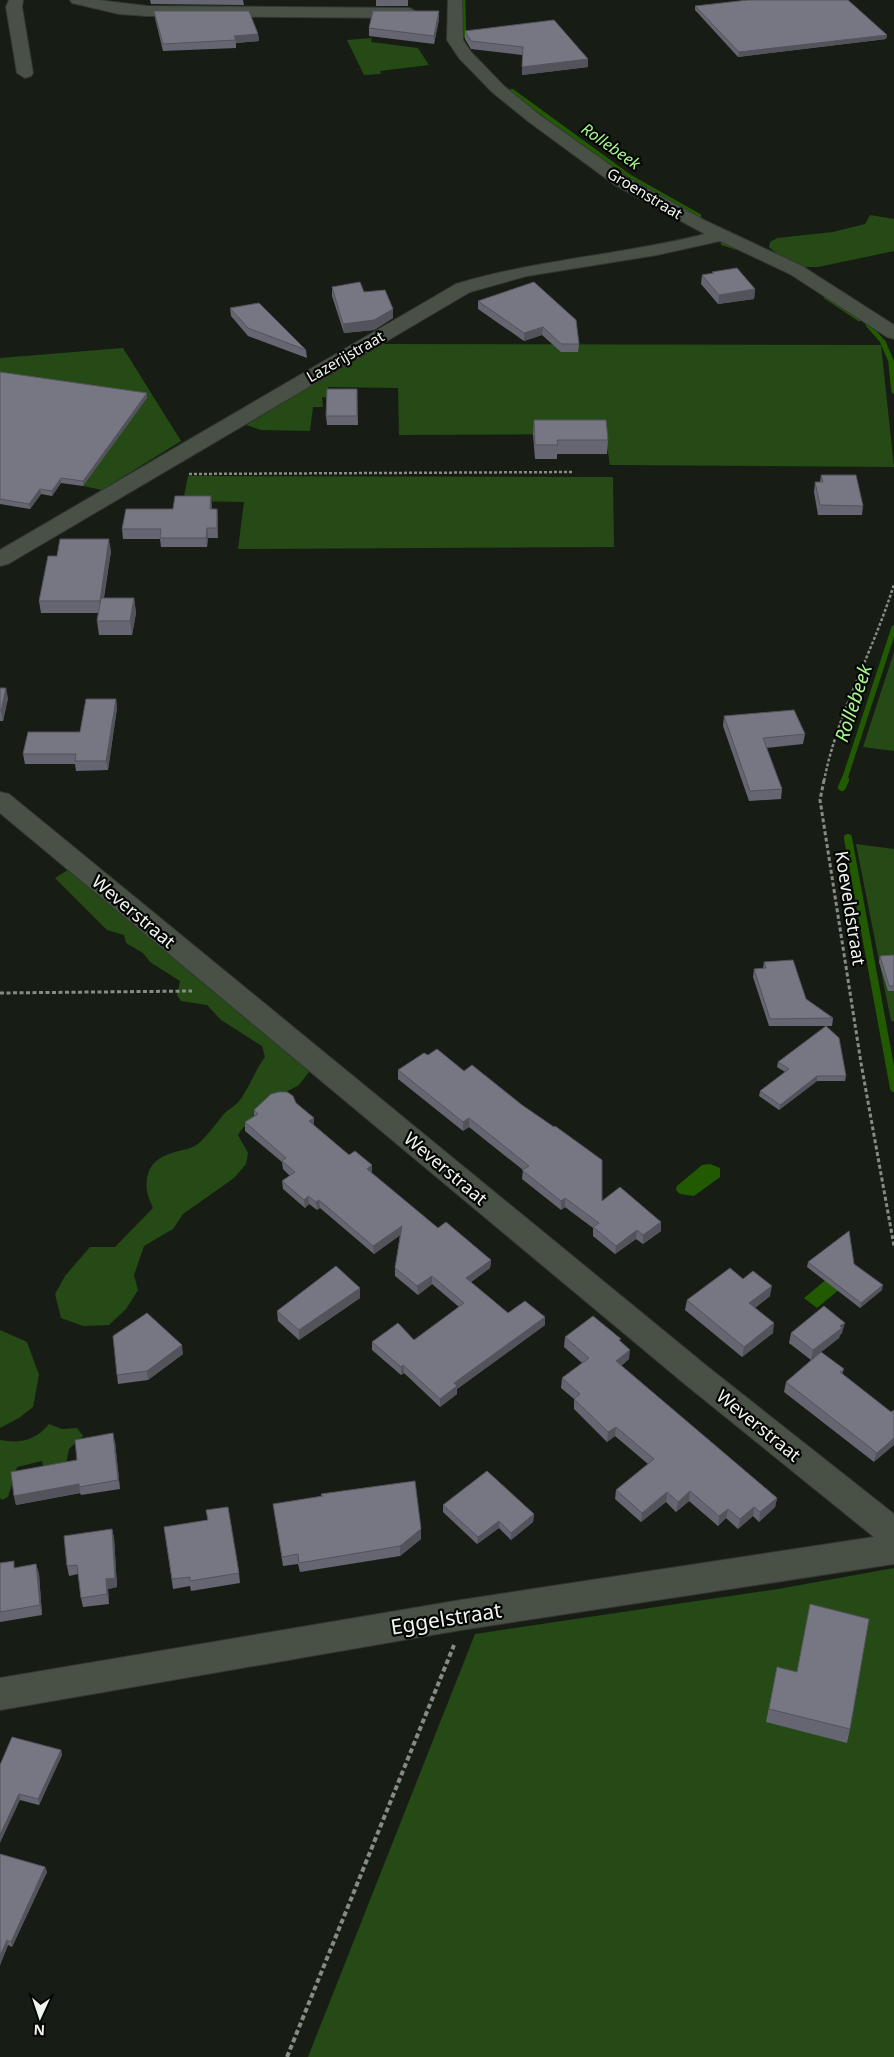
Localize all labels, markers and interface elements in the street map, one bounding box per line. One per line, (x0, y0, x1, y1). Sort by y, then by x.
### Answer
water label: Rollebeek (577, 118, 646, 175)
street label: Groenstraat (604, 163, 687, 224)
street label: Lazerijstraat (303, 325, 388, 386)
water label: Rollebeek (828, 660, 878, 745)
street label: Koeveldstraat (830, 849, 872, 968)
street label: Weverstraat (87, 869, 181, 953)
street label: Weverstraat (399, 1126, 493, 1210)
street label: Weverstraat (712, 1384, 806, 1467)
street label: Eggelstraat (389, 1595, 504, 1641)
north arrow (15, 1992, 65, 2042)
text: N (33, 2021, 45, 2040)

